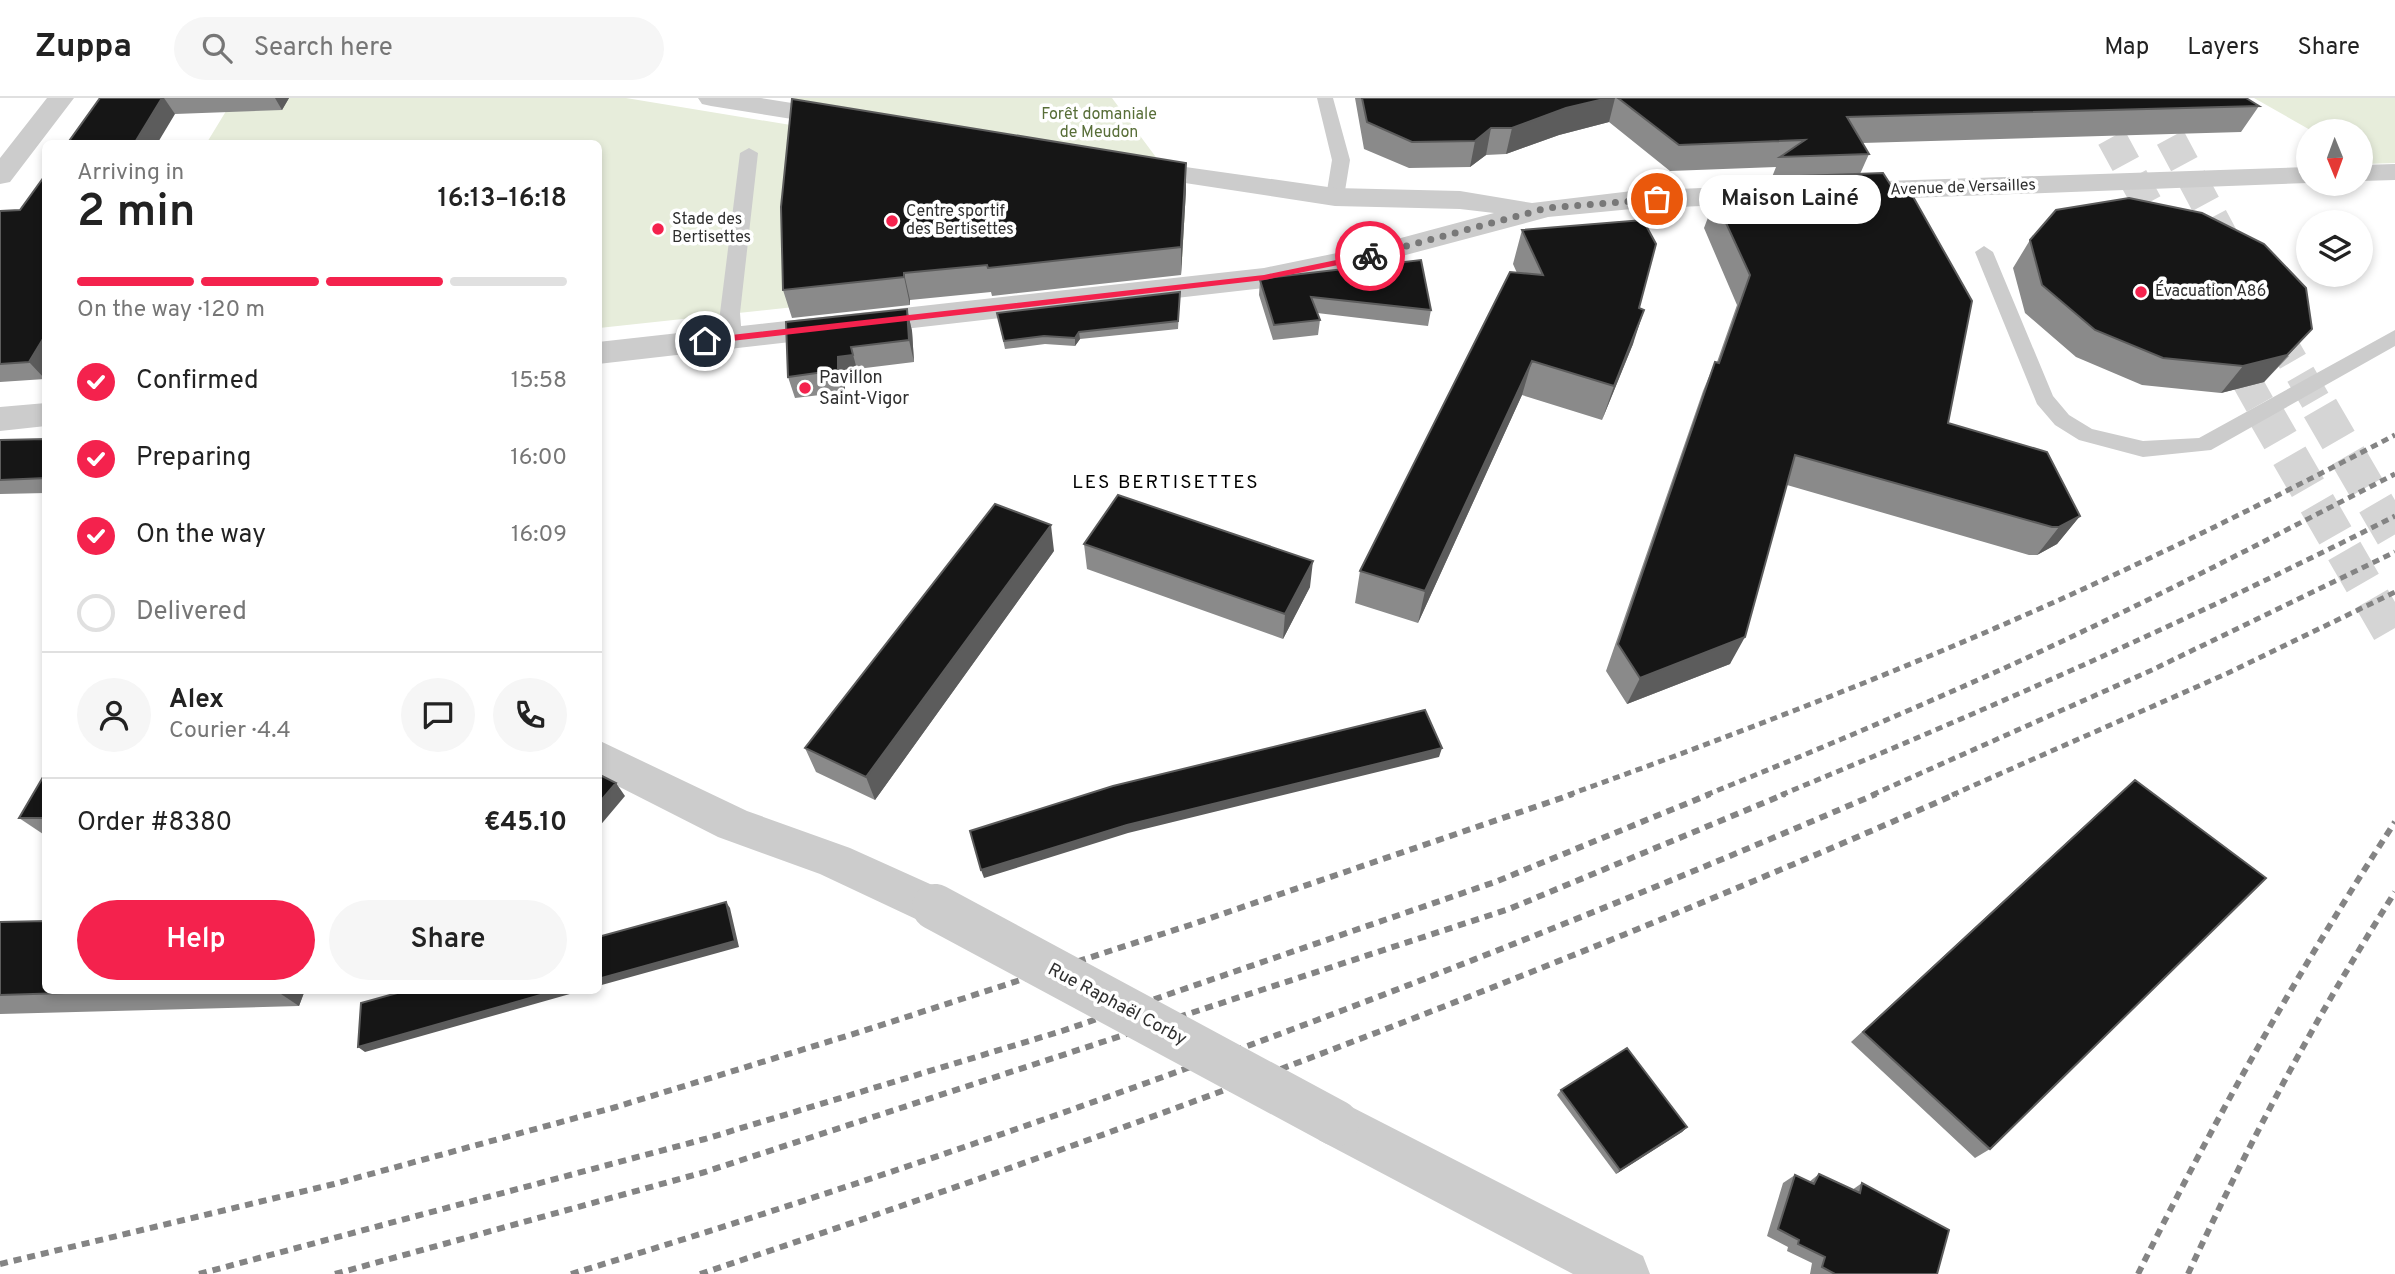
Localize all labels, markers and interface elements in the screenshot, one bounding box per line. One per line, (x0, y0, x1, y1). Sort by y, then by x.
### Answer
search box (174, 17, 664, 80)
text: Zuppa (35, 27, 132, 69)
icon: search (198, 29, 236, 67)
text: Search here (254, 32, 393, 65)
text: Map (2104, 33, 2149, 63)
text: Layers (2187, 33, 2259, 63)
text: Share (2297, 33, 2360, 63)
park label: Forêt domaniale de Meudon (1041, 105, 1157, 143)
north arrow (2296, 119, 2373, 196)
map controls (2296, 119, 2373, 287)
text: Arriving in (77, 159, 184, 188)
pin (1627, 169, 1687, 229)
callout: Maison Lainé (1699, 174, 1881, 224)
street label: Avenue de Versailles (1890, 175, 2036, 201)
icon: bag (1638, 180, 1676, 218)
text: 16:13–16:18 (438, 183, 567, 216)
text: 2 min (77, 184, 196, 243)
text: Maison Lainé (1721, 185, 1859, 214)
place label: Centre sportif des Bertisettes (906, 202, 1014, 240)
place label: Stade des Bertisettes (672, 210, 751, 248)
button: layers (2296, 210, 2373, 287)
marker: Centre sportif des Bertisettes (884, 213, 900, 229)
marker: Stade des Bertisettes (650, 221, 666, 237)
courier (1335, 221, 1405, 291)
icon: bike (1351, 237, 1389, 275)
place label: Évacuation A86 (2155, 280, 2266, 302)
marker: Évacuation A86 (2133, 284, 2149, 300)
text: On the way · 120 m (77, 296, 265, 325)
pin (675, 311, 735, 371)
icon: home (686, 322, 724, 360)
icon: check (77, 363, 115, 401)
text: Confirmed (136, 365, 259, 398)
text: 15:58 (511, 367, 567, 396)
place label: Pavillon Saint-Vigor (819, 367, 909, 411)
marker: Pavillon Saint-Vigor (797, 380, 813, 396)
icon: check (77, 440, 115, 478)
text: Preparing (136, 442, 251, 475)
text: 16:00 (510, 444, 567, 473)
district label: LES BERTISETTES (1072, 471, 1260, 495)
icon: check (77, 517, 115, 555)
text: On the way (136, 519, 266, 552)
text: 16:09 (511, 521, 567, 550)
text: Delivered (136, 596, 247, 629)
button: person (77, 678, 151, 752)
button: chat (401, 678, 475, 752)
button: phone (493, 678, 567, 752)
text: Alex (169, 684, 224, 717)
text: Courier · 4.4 (169, 717, 291, 746)
text: Order #8380 (77, 807, 232, 840)
text: €45.10 (484, 807, 567, 840)
button: Help (77, 900, 315, 980)
button: Share (329, 900, 567, 980)
street label: Rue Raphaël Corby (1044, 959, 1190, 1051)

